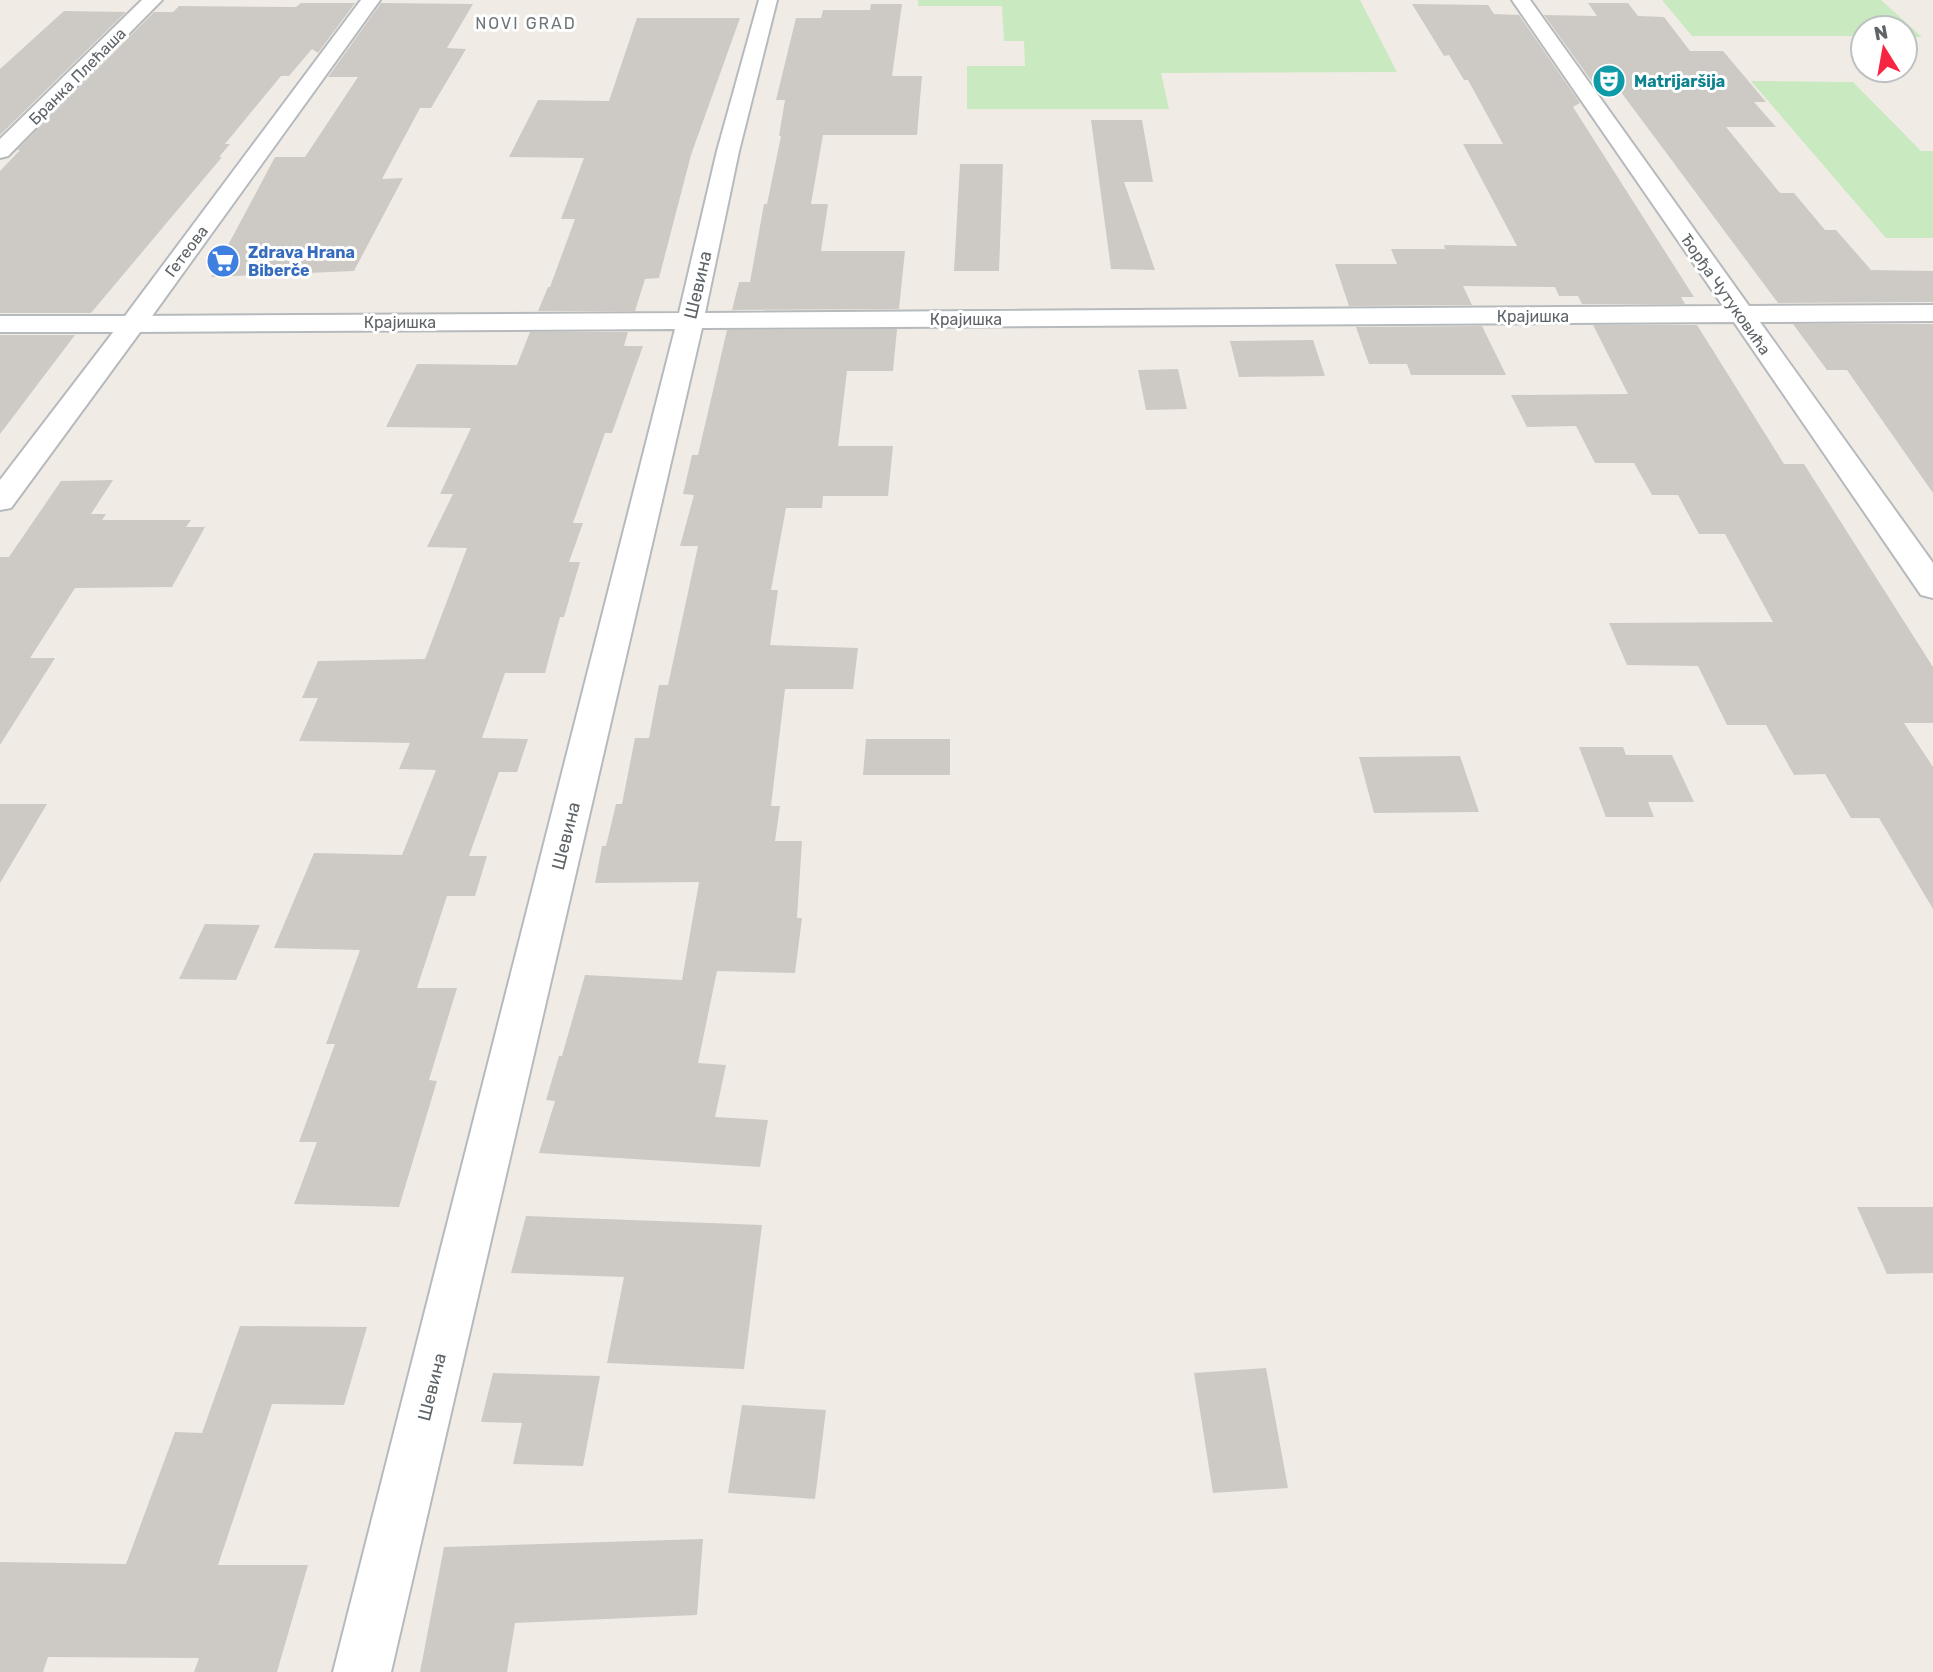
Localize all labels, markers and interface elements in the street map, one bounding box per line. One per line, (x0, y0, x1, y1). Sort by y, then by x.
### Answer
district label: NOVI GRAD (475, 14, 577, 33)
north arrow (1849, 14, 1919, 84)
text: N (1872, 20, 1890, 45)
street label: Бранка Плећаша (25, 24, 130, 129)
theatre icon: Matrijaršija (1590, 62, 1628, 100)
place label: Matrijaršija (1634, 72, 1725, 91)
street label: Гетеова (161, 222, 212, 281)
street label: Ђорђа Чутуковића (1677, 230, 1774, 358)
supermarket icon: Zdrava Hrana Biberče (204, 242, 242, 280)
place label: Zdrava Hrana Biberče (248, 243, 355, 280)
street label: Шевина (679, 249, 717, 321)
street label: Крајишка (1497, 307, 1569, 326)
street label: Крајишка (930, 310, 1002, 329)
street label: Крајишка (364, 313, 436, 332)
street label: Шевина (547, 800, 585, 872)
street label: Шевина (413, 1351, 451, 1423)

